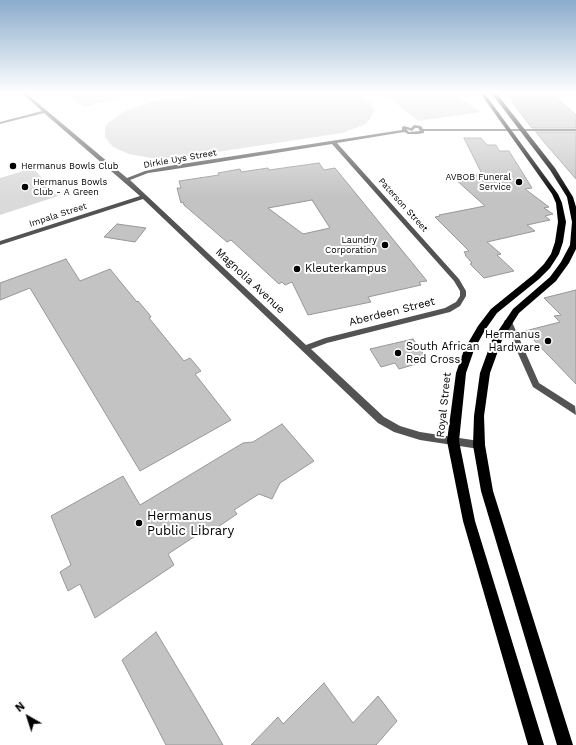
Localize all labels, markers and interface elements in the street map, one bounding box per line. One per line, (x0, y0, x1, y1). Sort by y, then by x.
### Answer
street label: Dirkie Uys Street (143, 147, 217, 171)
marker: Hermanus Bowls Club (8, 161, 18, 171)
place label: Hermanus Bowls Club (21, 161, 118, 171)
place label: AVBOB Funeral Service (445, 172, 511, 193)
street label: Paterson Street (376, 176, 430, 234)
place label: Hermanus Bowls Club - A Green (33, 177, 107, 198)
marker: AVBOB Funeral Service (514, 177, 524, 187)
marker: Hermanus Bowls Club - A Green (20, 182, 30, 192)
street label: Impala Street (28, 201, 88, 229)
place label: Laundry Corporation (325, 235, 377, 256)
marker: Laundry Corporation (380, 240, 390, 250)
street label: Magnolia Avenue (213, 245, 287, 317)
place label: Kleuterkampus (305, 262, 386, 276)
marker: Kleuterkampus (292, 264, 302, 274)
street label: Aberdeen Street (348, 295, 436, 329)
place label: Hermanus Hardware (485, 328, 540, 354)
marker: Hermanus Hardware (543, 336, 553, 346)
place label: South African Red Cross (406, 340, 480, 366)
marker: South African Red Cross (393, 348, 403, 358)
street label: Royal Street (434, 372, 454, 438)
place label: Hermanus Public Library (147, 508, 234, 539)
marker: Hermanus Public Library (134, 518, 144, 528)
north arrow (8, 697, 48, 737)
text: N (13, 700, 27, 715)

